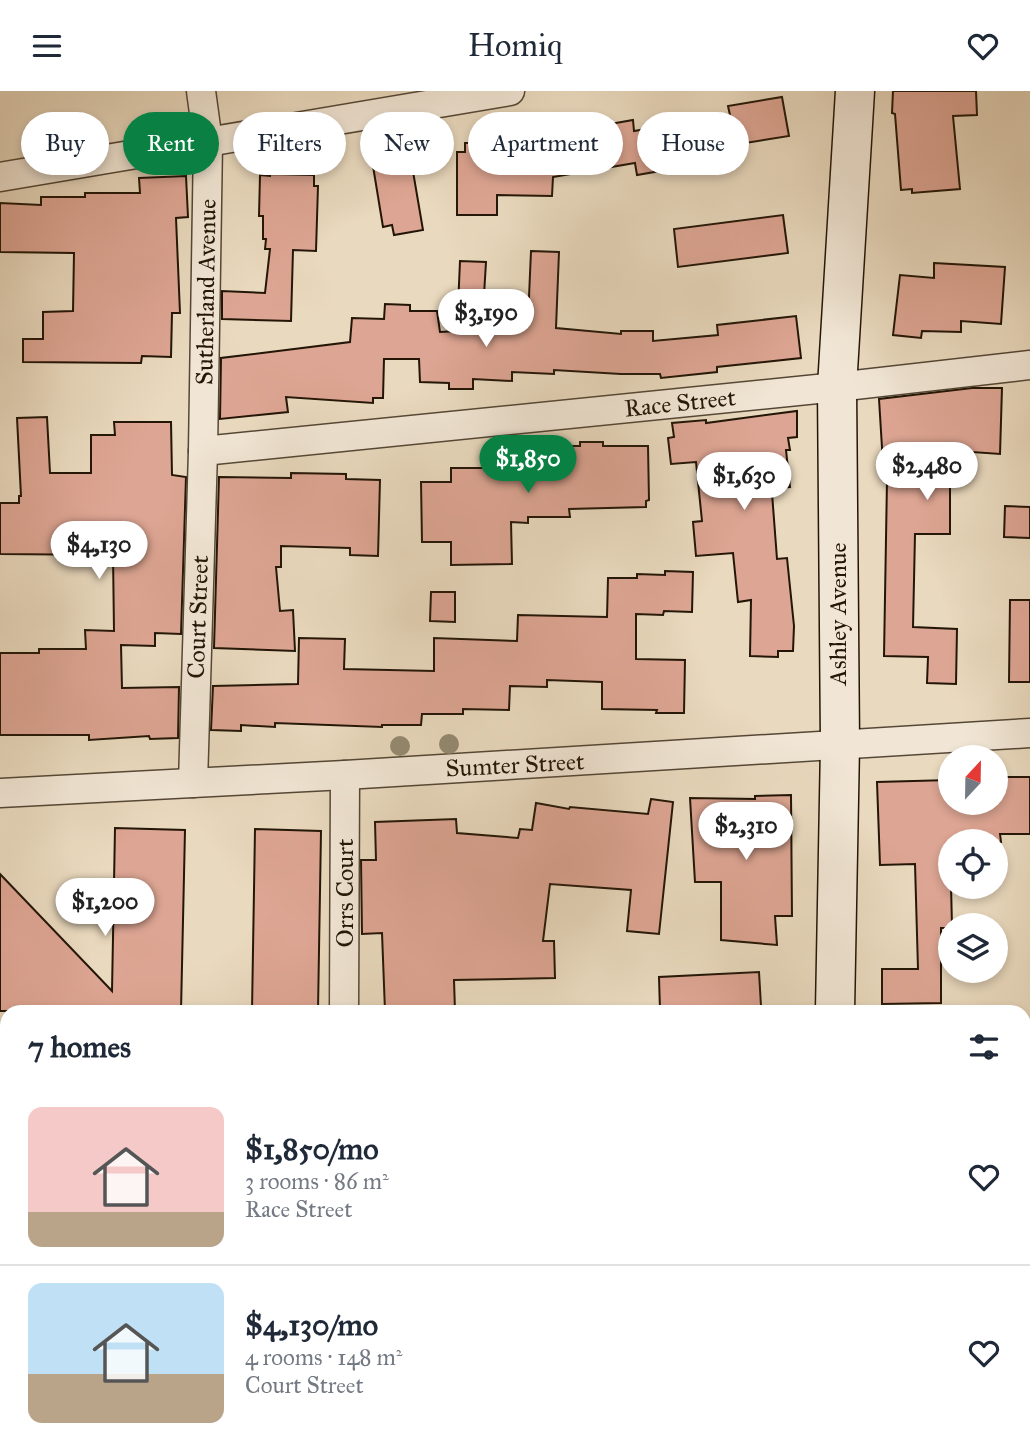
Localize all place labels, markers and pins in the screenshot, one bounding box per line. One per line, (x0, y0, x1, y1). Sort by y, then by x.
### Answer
pin: $3,190 (429, 289, 543, 349)
pin: $1,850 (471, 435, 585, 495)
pin: $2,480 (870, 443, 984, 502)
pin: $1,630 (687, 453, 801, 512)
pin: $4,130 (42, 521, 156, 581)
pin: $2,310 (689, 803, 803, 862)
pin: $1,200 (48, 879, 162, 938)

